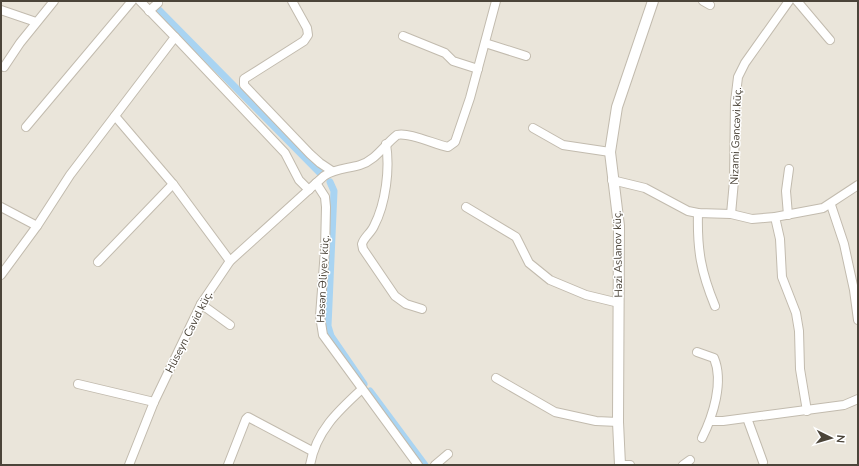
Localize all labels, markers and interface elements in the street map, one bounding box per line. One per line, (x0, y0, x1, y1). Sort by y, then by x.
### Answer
street label: Nizami Gəncəvi küç. (727, 87, 745, 185)
street label: Həzi Aslanov küç. (610, 210, 626, 298)
street label: Həsən Əliyev küç. (313, 235, 333, 323)
street label: Hüseyn Cavid küç. (162, 288, 216, 376)
north arrow (811, 418, 851, 458)
text: N (833, 434, 848, 444)

